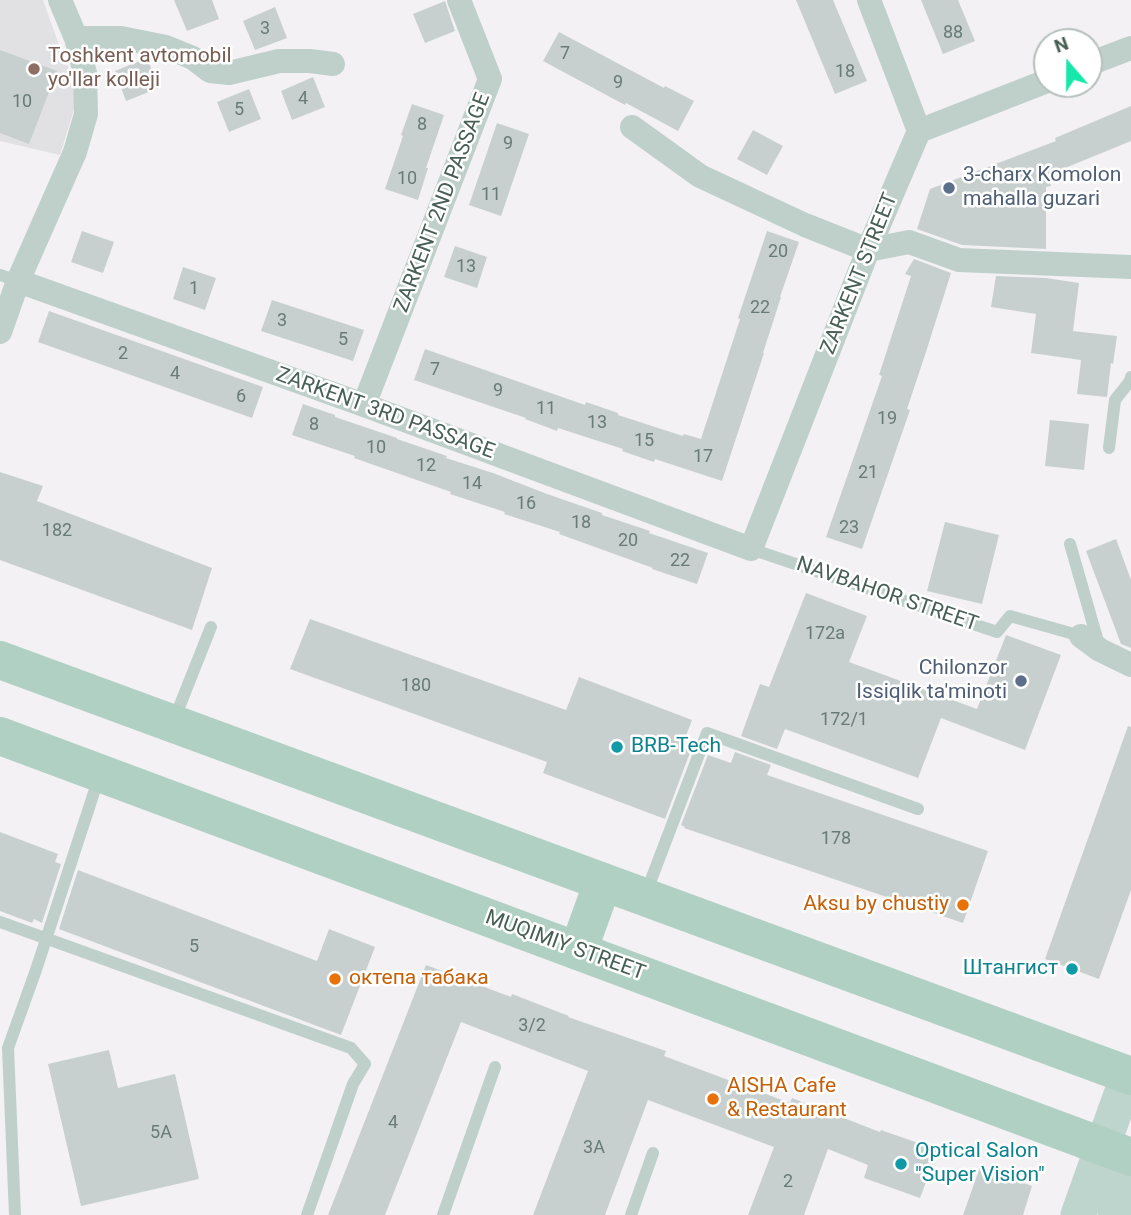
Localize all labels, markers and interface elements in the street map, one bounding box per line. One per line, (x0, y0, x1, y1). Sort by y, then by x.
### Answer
house number: 3 (260, 18, 270, 40)
house number: 88 (943, 22, 963, 44)
north arrow (1033, 28, 1103, 98)
text: N (1051, 32, 1072, 58)
house number: 7 (560, 43, 570, 65)
place label: Toshkent avtomobil yo'llar kolleji (48, 44, 232, 94)
marker: Toshkent avtomobil yo'llar kolleji (26, 61, 42, 77)
house number: 18 (835, 61, 855, 83)
house number: 9 (613, 72, 623, 94)
house number: 4 (298, 88, 308, 110)
street label: ZARKENT 2ND PASSAGE (389, 90, 497, 316)
house number: 10 (12, 91, 32, 113)
house number: 5 (234, 99, 244, 121)
house number: 8 (417, 114, 427, 136)
house number: 9 (503, 133, 513, 155)
place label: 3-charx Komolon mahalla guzari (963, 163, 1121, 213)
house number: 10 (397, 168, 417, 190)
marker: 3-charx Komolon mahalla guzari (941, 180, 957, 196)
house number: 11 (481, 184, 501, 206)
street label: ZARKENT STREET (816, 190, 904, 358)
house number: 20 (768, 241, 788, 263)
house number: 13 (456, 256, 476, 278)
house number: 1 (189, 278, 199, 300)
house number: 22 (750, 297, 770, 319)
house number: 3 (277, 310, 287, 332)
house number: 5 (338, 329, 348, 351)
house number: 2 (118, 343, 128, 365)
house number: 7 (430, 359, 440, 381)
house number: 4 (170, 363, 180, 385)
street label: ZARKENT 3RD PASSAGE (272, 363, 498, 465)
house number: 9 (493, 380, 503, 402)
house number: 6 (236, 386, 246, 408)
house number: 11 (536, 398, 556, 420)
house number: 19 (877, 408, 897, 430)
house number: 13 (587, 412, 607, 434)
house number: 8 (309, 414, 319, 436)
house number: 15 (634, 430, 654, 452)
house number: 10 (366, 437, 386, 459)
house number: 17 (693, 446, 713, 468)
house number: 12 (416, 455, 436, 477)
house number: 21 (858, 462, 878, 484)
house number: 14 (462, 473, 482, 495)
house number: 16 (516, 493, 536, 515)
house number: 18 (571, 512, 591, 534)
house number: 23 (839, 517, 859, 539)
house number: 182 (42, 520, 72, 542)
house number: 20 (618, 530, 638, 552)
house number: 22 (670, 550, 690, 572)
street label: NAVBAHOR STREET (793, 552, 981, 638)
house number: 172a (805, 623, 845, 645)
place label: Chilonzor Issiqlik ta'minoti (856, 656, 1007, 706)
marker: Chilonzor Issiqlik ta'minoti (1013, 673, 1029, 689)
house number: 180 (401, 675, 431, 697)
house number: 172/1 (820, 709, 868, 731)
place label: BRB-Tech (631, 734, 721, 760)
marker: BRB-Tech (609, 739, 625, 755)
house number: 178 (821, 828, 851, 850)
place label: Aksu by chustiy (803, 892, 949, 918)
marker: Aksu by chustiy (955, 897, 971, 913)
street label: MUQIMIY STREET (482, 905, 648, 987)
house number: 5 (189, 936, 199, 958)
place label: Штангист (963, 956, 1058, 982)
marker: Штангист (1064, 961, 1080, 977)
place label: октепа табака (349, 966, 489, 992)
marker: октепа табака (327, 971, 343, 987)
house number: 3/2 (518, 1015, 546, 1037)
place label: AISHA Cafe & Restaurant (727, 1074, 847, 1124)
marker: AISHA Cafe & Restaurant (705, 1091, 721, 1107)
house number: 4 (388, 1112, 398, 1134)
house number: 5A (150, 1122, 172, 1144)
house number: 3A (583, 1137, 605, 1159)
place label: Optical Salon "Super Vision" (915, 1139, 1045, 1189)
marker: Optical Salon "Super Vision" (893, 1156, 909, 1172)
house number: 2 (783, 1171, 793, 1193)

